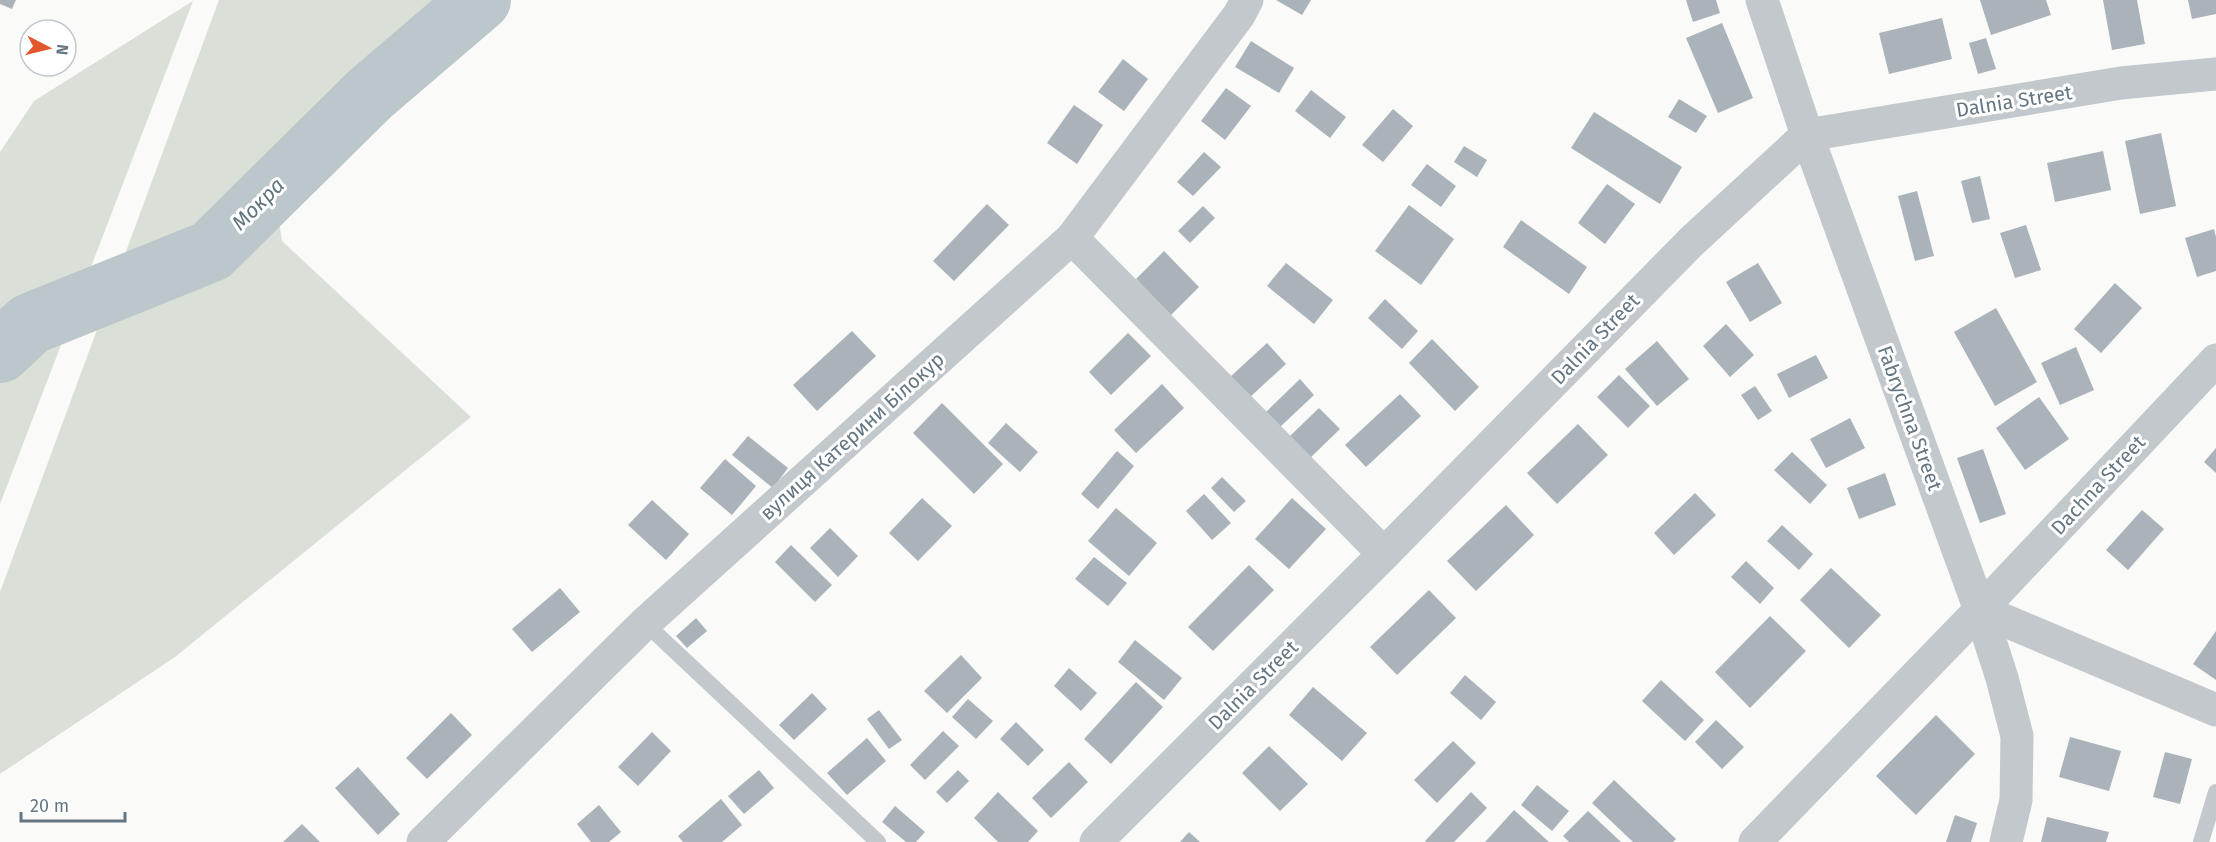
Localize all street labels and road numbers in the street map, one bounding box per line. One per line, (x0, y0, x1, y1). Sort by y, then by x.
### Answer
street label: Dalnia Street (1954, 80, 2074, 122)
street label: Dalnia Street (1546, 288, 1645, 389)
street label: Fabrychna Street (1873, 342, 1948, 494)
street label: вулиця Катерини Білокур (755, 347, 949, 525)
street label: Dachna Street (2046, 430, 2151, 540)
street label: Dalnia Street (1203, 635, 1303, 735)

